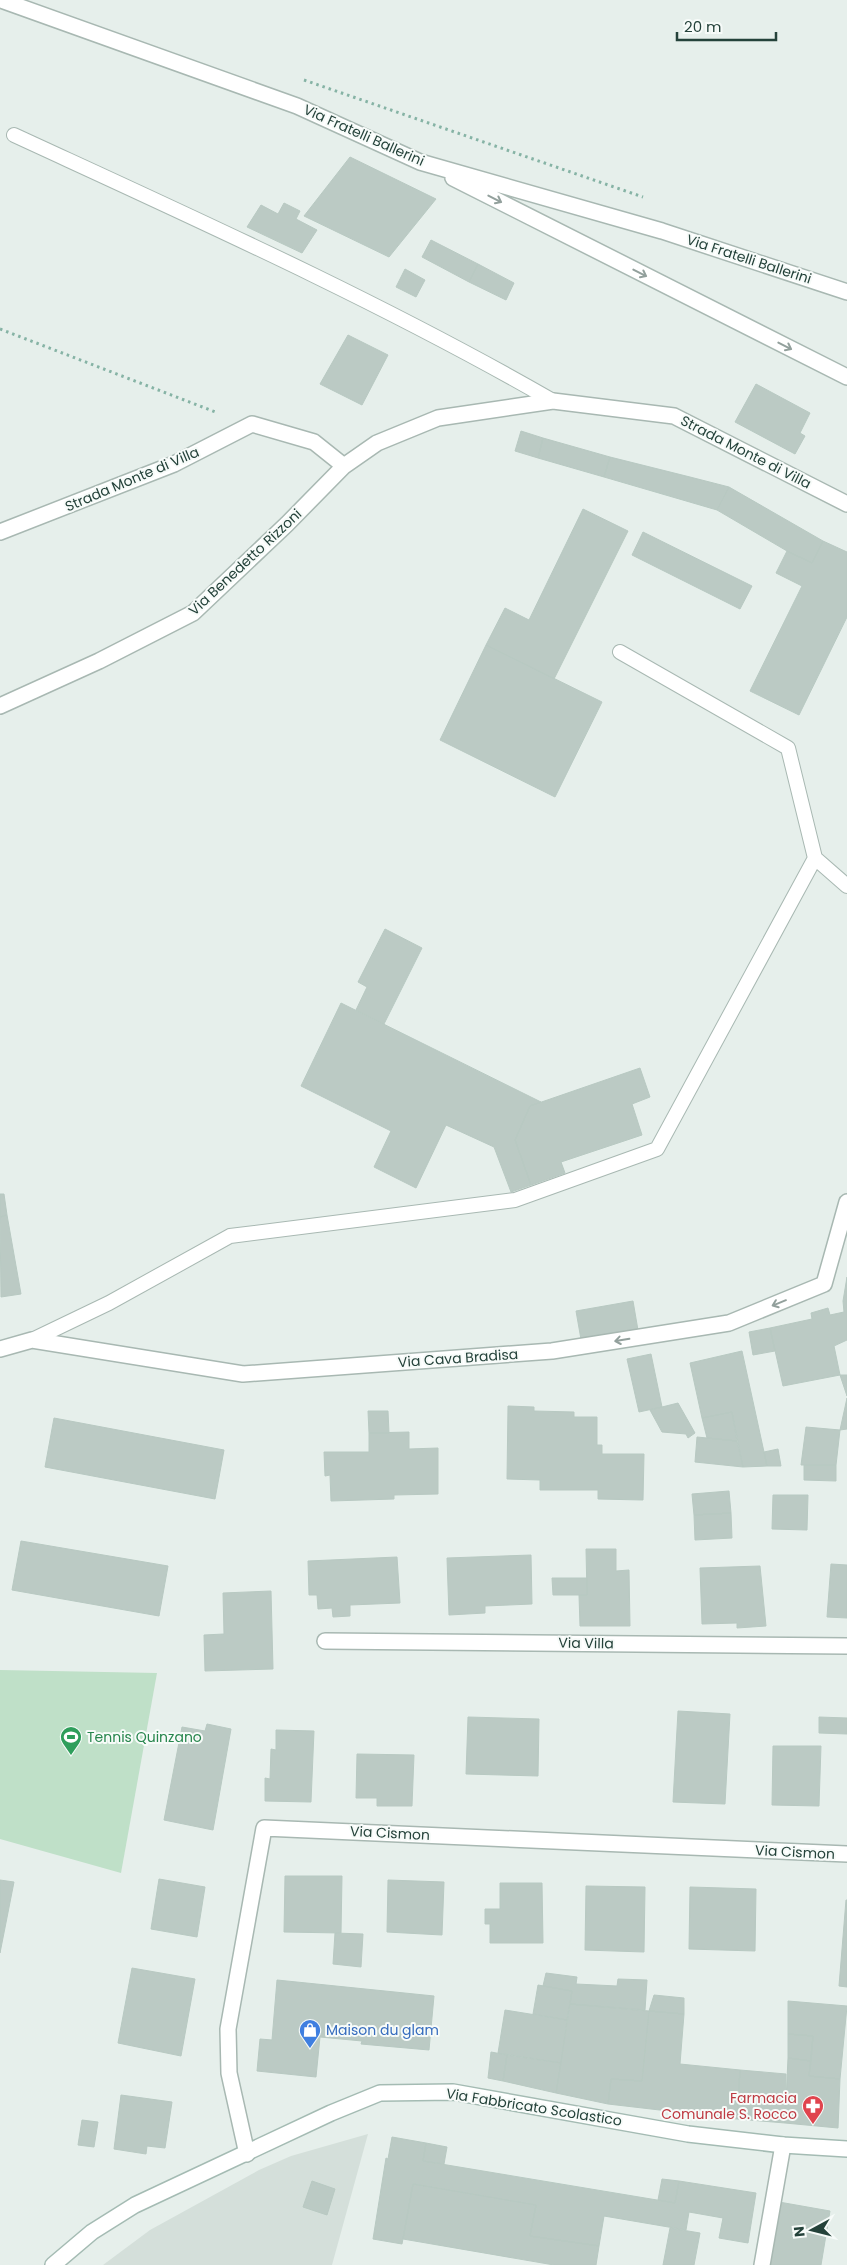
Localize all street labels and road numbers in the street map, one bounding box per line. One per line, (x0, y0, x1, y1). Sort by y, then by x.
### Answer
street label: Via Fratelli Ballerini (300, 99, 428, 171)
street label: Via Fratelli Ballerini (684, 229, 814, 289)
street label: Strada Monte di Villa (677, 410, 815, 494)
street label: Strada Monte di Villa (62, 442, 202, 516)
street label: Via Benedetto Rizzoni (184, 504, 306, 620)
street label: Via Cava Bradisa (397, 1344, 519, 1372)
street label: Via Villa (558, 1633, 614, 1653)
street label: Via Cismon (350, 1821, 430, 1845)
street label: Via Cismon (755, 1840, 835, 1864)
street label: Via Fabbricato Scolastico (445, 2083, 623, 2131)

